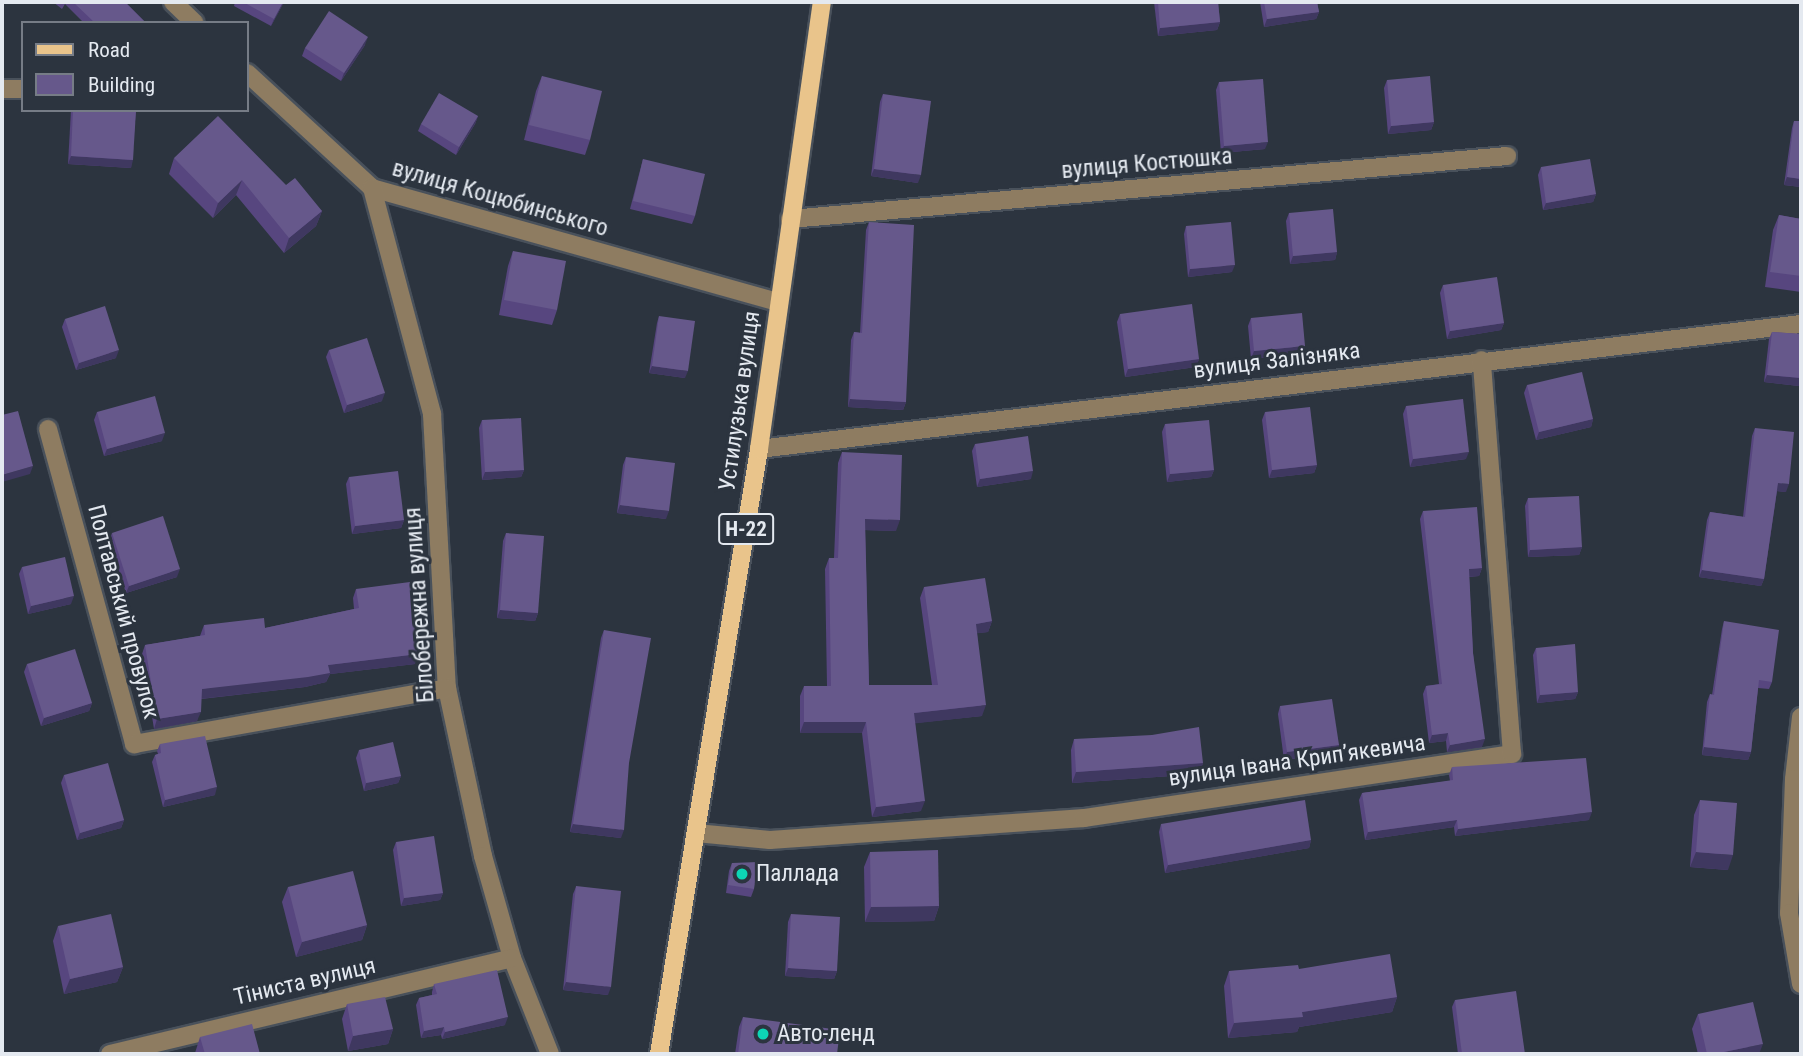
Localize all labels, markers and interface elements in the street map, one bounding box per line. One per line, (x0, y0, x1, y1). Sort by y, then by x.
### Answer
legend (21, 21, 248, 112)
text: Road (88, 38, 130, 62)
text: Building (88, 73, 155, 97)
street label: вулиця Костюшка (1060, 143, 1234, 185)
street label: вулиця Коцюбинського (389, 155, 611, 243)
street label: Устилузька вулиця (714, 309, 766, 493)
street label: вулиця Залізняка (1192, 337, 1362, 385)
street label: Полтавський провулок (81, 502, 165, 722)
street label: Білобережна вулиця (399, 506, 441, 704)
road number: Н-22 (718, 512, 774, 546)
street label: вулиця Івана Крипʼякевича (1167, 729, 1427, 793)
place label: Паллада (756, 860, 839, 888)
marker: Паллада (734, 866, 750, 882)
street label: Тіниста вулиця (231, 952, 379, 1012)
place label: Авто-ленд (777, 1020, 875, 1048)
marker: Авто-ленд (755, 1026, 771, 1042)

